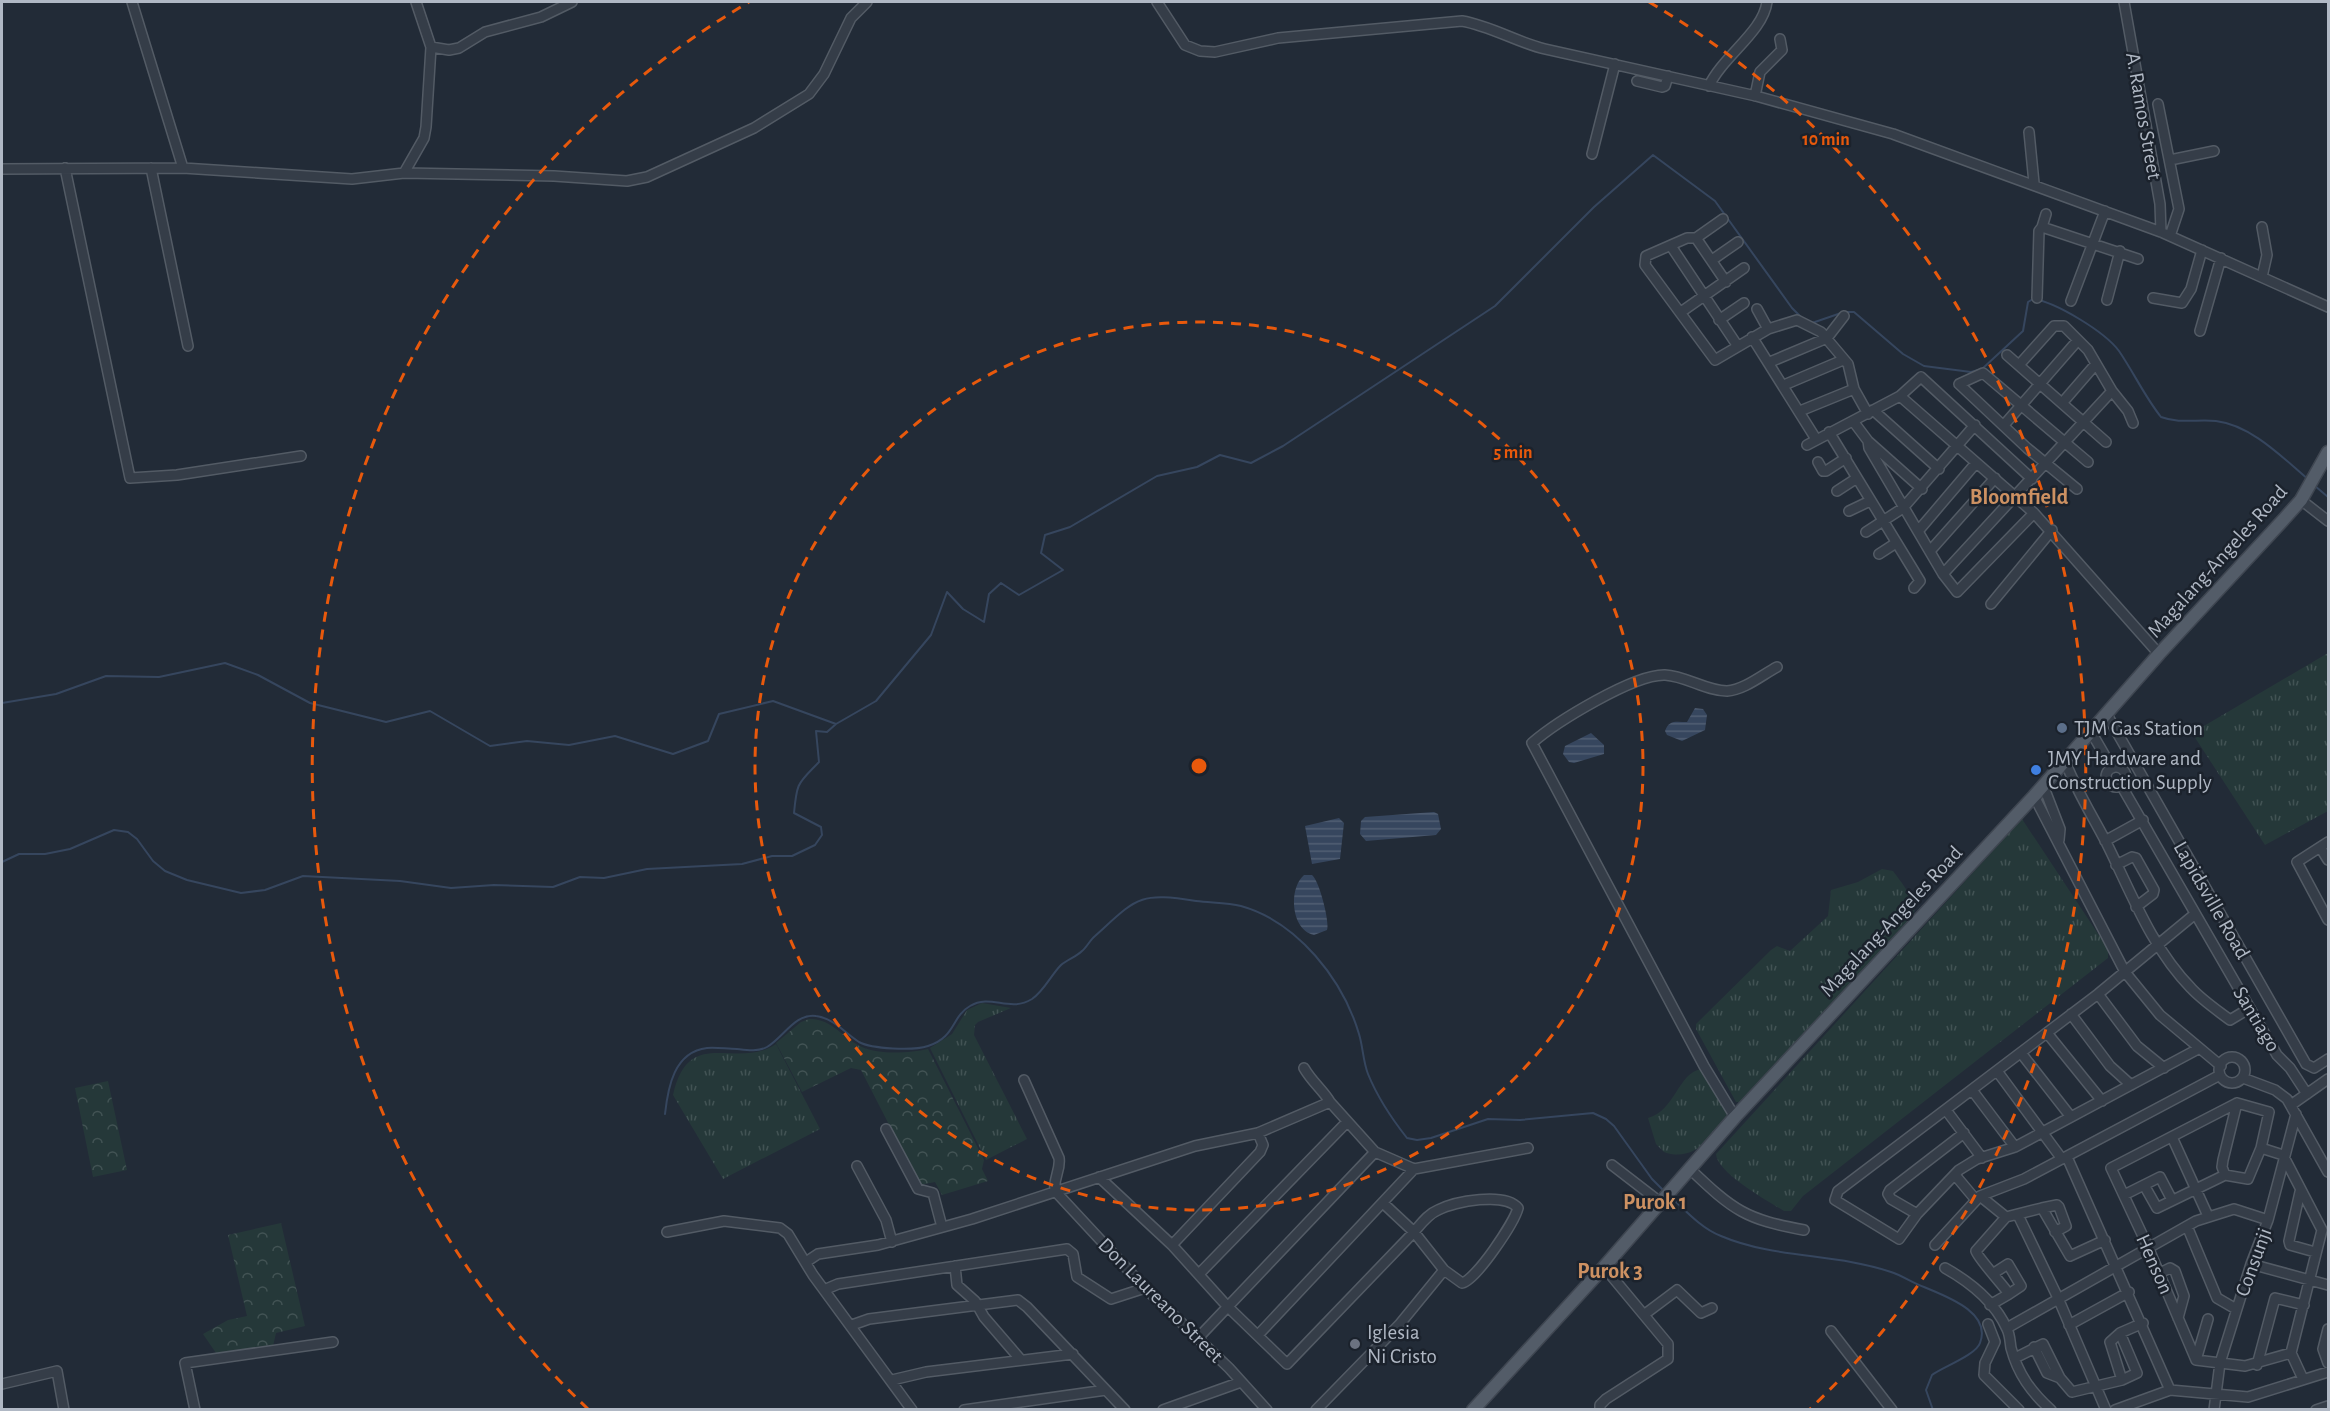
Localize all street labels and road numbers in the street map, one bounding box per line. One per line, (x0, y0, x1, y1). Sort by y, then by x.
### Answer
street label: A. Ramos Street (2122, 51, 2165, 182)
street label: Magalang-Angeles Road (2144, 481, 2291, 642)
street label: Lapidsville Road (2169, 838, 2254, 963)
street label: Magalang-Angeles Road (1816, 842, 1966, 1001)
street label: Santiago (2229, 983, 2284, 1055)
street label: Consunji (2231, 1225, 2276, 1299)
street label: Henson (2132, 1231, 2177, 1297)
street label: Don Laureano Street (1094, 1234, 1227, 1367)

